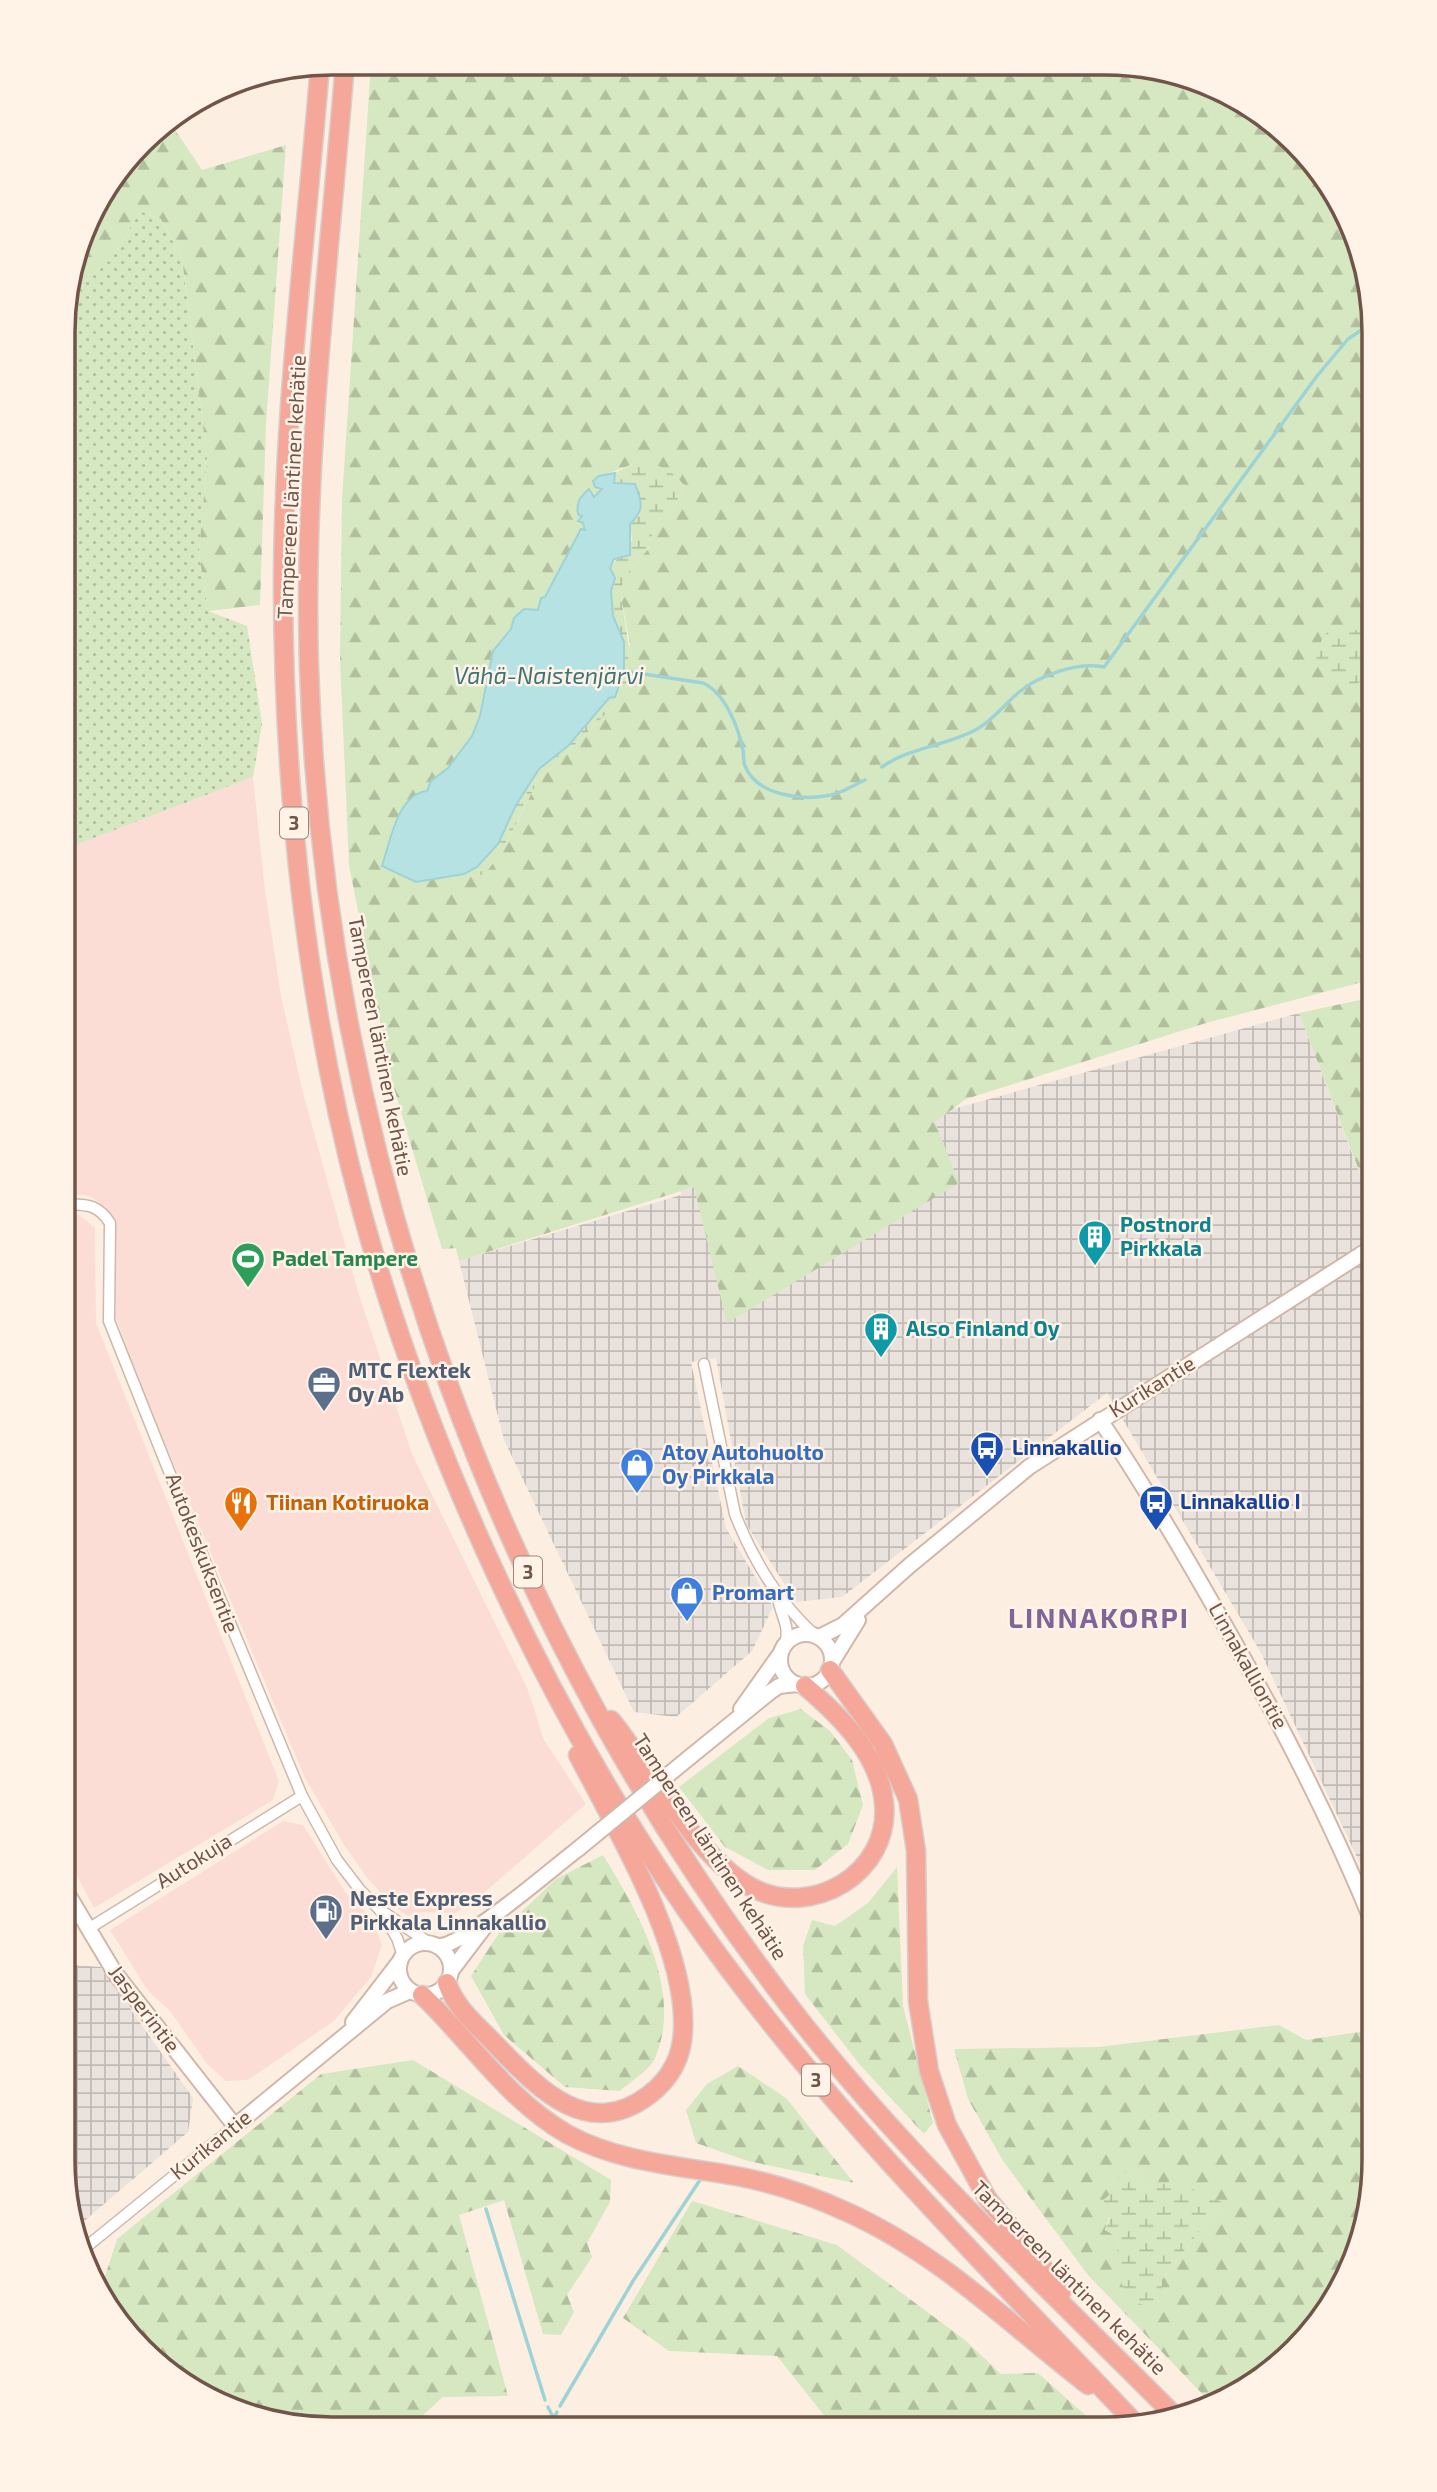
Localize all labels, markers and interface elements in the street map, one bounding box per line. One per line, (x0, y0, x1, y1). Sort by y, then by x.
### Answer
street label: Tampereen läntinen kehätie (271, 354, 310, 620)
water label: Vähä-Naistenjärvi (454, 661, 644, 689)
road number: 3 (280, 808, 308, 838)
street label: Tampereen läntinen kehätie (344, 913, 419, 1178)
place label: Postnord Pirkkala (1120, 1211, 1211, 1260)
building icon: Postnord Pirkkala (1076, 1218, 1114, 1267)
sports icon: Padel Tampere (229, 1240, 267, 1289)
place label: Padel Tampere (272, 1245, 418, 1270)
building icon: Also Finland Oy (862, 1310, 900, 1359)
place label: Also Finland Oy (906, 1315, 1060, 1341)
street label: Kurikantie (1104, 1349, 1199, 1422)
place label: MTC Flextek Oy Ab (348, 1357, 471, 1407)
office icon: MTC Flextek Oy Ab (305, 1364, 343, 1413)
bus stop icon: Linnakallio (968, 1429, 1006, 1478)
place label: Linnakallio (1012, 1434, 1122, 1459)
place label: Atoy Autohuolto Oy Pirkkala (662, 1439, 824, 1489)
shop icon: Atoy Autohuolto Oy Pirkkala (618, 1446, 656, 1495)
street label: Autokeskuksentie (161, 1469, 245, 1636)
bus stop icon: Linnakallio I (1137, 1483, 1175, 1532)
restaurant icon: Tiinan Kotiruoka (222, 1484, 260, 1533)
place label: Linnakallio I (1180, 1488, 1301, 1513)
place label: Tiinan Kotiruoka (266, 1489, 429, 1514)
road number: 3 (514, 1556, 542, 1588)
shop icon: Promart (668, 1574, 706, 1623)
place label: Promart (712, 1579, 795, 1604)
street label: Linnakalliontie (1204, 1598, 1294, 1733)
district label: LINNAKORPI (1008, 1600, 1190, 1634)
street label: Tampereen läntinen kehätie (629, 1728, 794, 1964)
street label: Autokuja (151, 1827, 236, 1894)
place label: Neste Express Pirkkala Linnakallio (350, 1885, 547, 1934)
fuel station icon: Neste Express Pirkkala Linnakallio (307, 1892, 345, 1941)
street label: Jasperintie (104, 1959, 186, 2057)
road number: 3 (802, 2064, 830, 2096)
street label: Kurikantie (165, 2104, 256, 2184)
street label: Tampereen läntinen kehätie (968, 2175, 1172, 2379)

